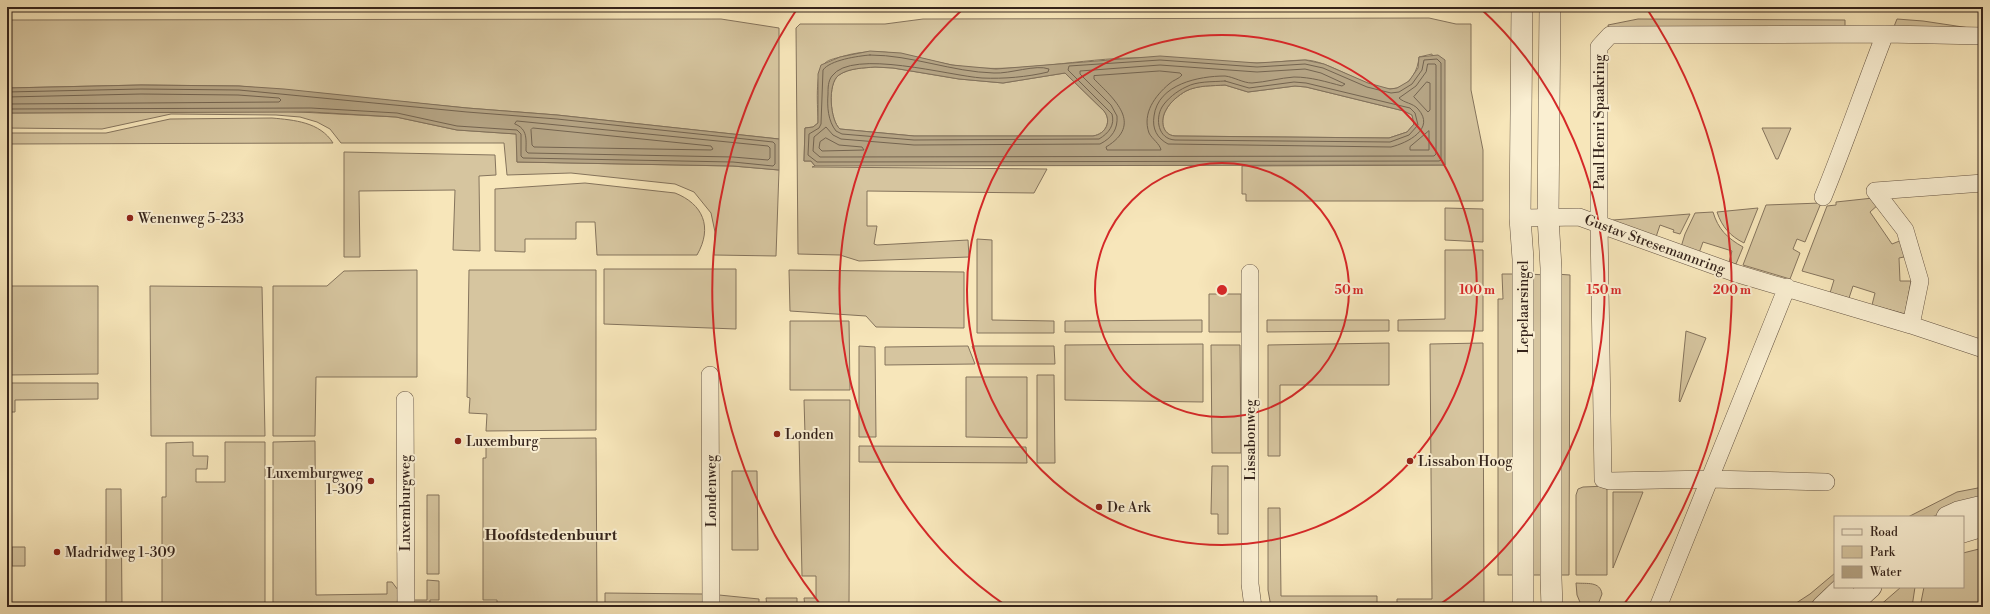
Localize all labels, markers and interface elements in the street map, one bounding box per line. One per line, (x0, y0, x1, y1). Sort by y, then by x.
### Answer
street label: Paul Henri Spaakring (1591, 53, 1609, 190)
place label: Wenenweg 5-233 (137, 210, 244, 228)
street label: Gustav Stresemannring (1582, 211, 1728, 279)
marker: Wenenweg 5-233 (125, 213, 135, 223)
street label: Lepelaarsingel (1515, 260, 1533, 354)
centre of rings (1215, 283, 1229, 297)
text: 50 m (1334, 283, 1364, 298)
text: 100 m (1459, 283, 1495, 298)
text: 150 m (1587, 283, 1621, 298)
text: 200 m (1713, 283, 1751, 298)
street label: Lissabonweg (1242, 399, 1260, 481)
place label: Londen (785, 426, 835, 444)
marker: Londen (772, 429, 782, 439)
place label: Luxemburg (466, 433, 539, 451)
marker: Luxemburg (453, 436, 463, 446)
place label: Lissabon Hoog (1418, 453, 1513, 471)
street label: Luxemburgweg (397, 454, 415, 551)
street label: Londenweg (703, 454, 721, 527)
marker: Lissabon Hoog (1405, 456, 1415, 466)
place label: Luxemburgweg 1-309 (267, 465, 364, 499)
marker: Luxemburgweg 1-309 (366, 476, 376, 486)
place label: De Ark (1107, 499, 1151, 517)
marker: De Ark (1094, 502, 1104, 512)
legend (1834, 516, 1964, 588)
text: Road (1870, 525, 1898, 540)
district label: Hoofdstedenbuurt (485, 526, 618, 545)
place label: Madridweg 1-309 (65, 544, 175, 562)
text: Park (1870, 545, 1896, 560)
marker: Madridweg 1-309 (52, 547, 62, 557)
text: Water (1869, 565, 1902, 580)

